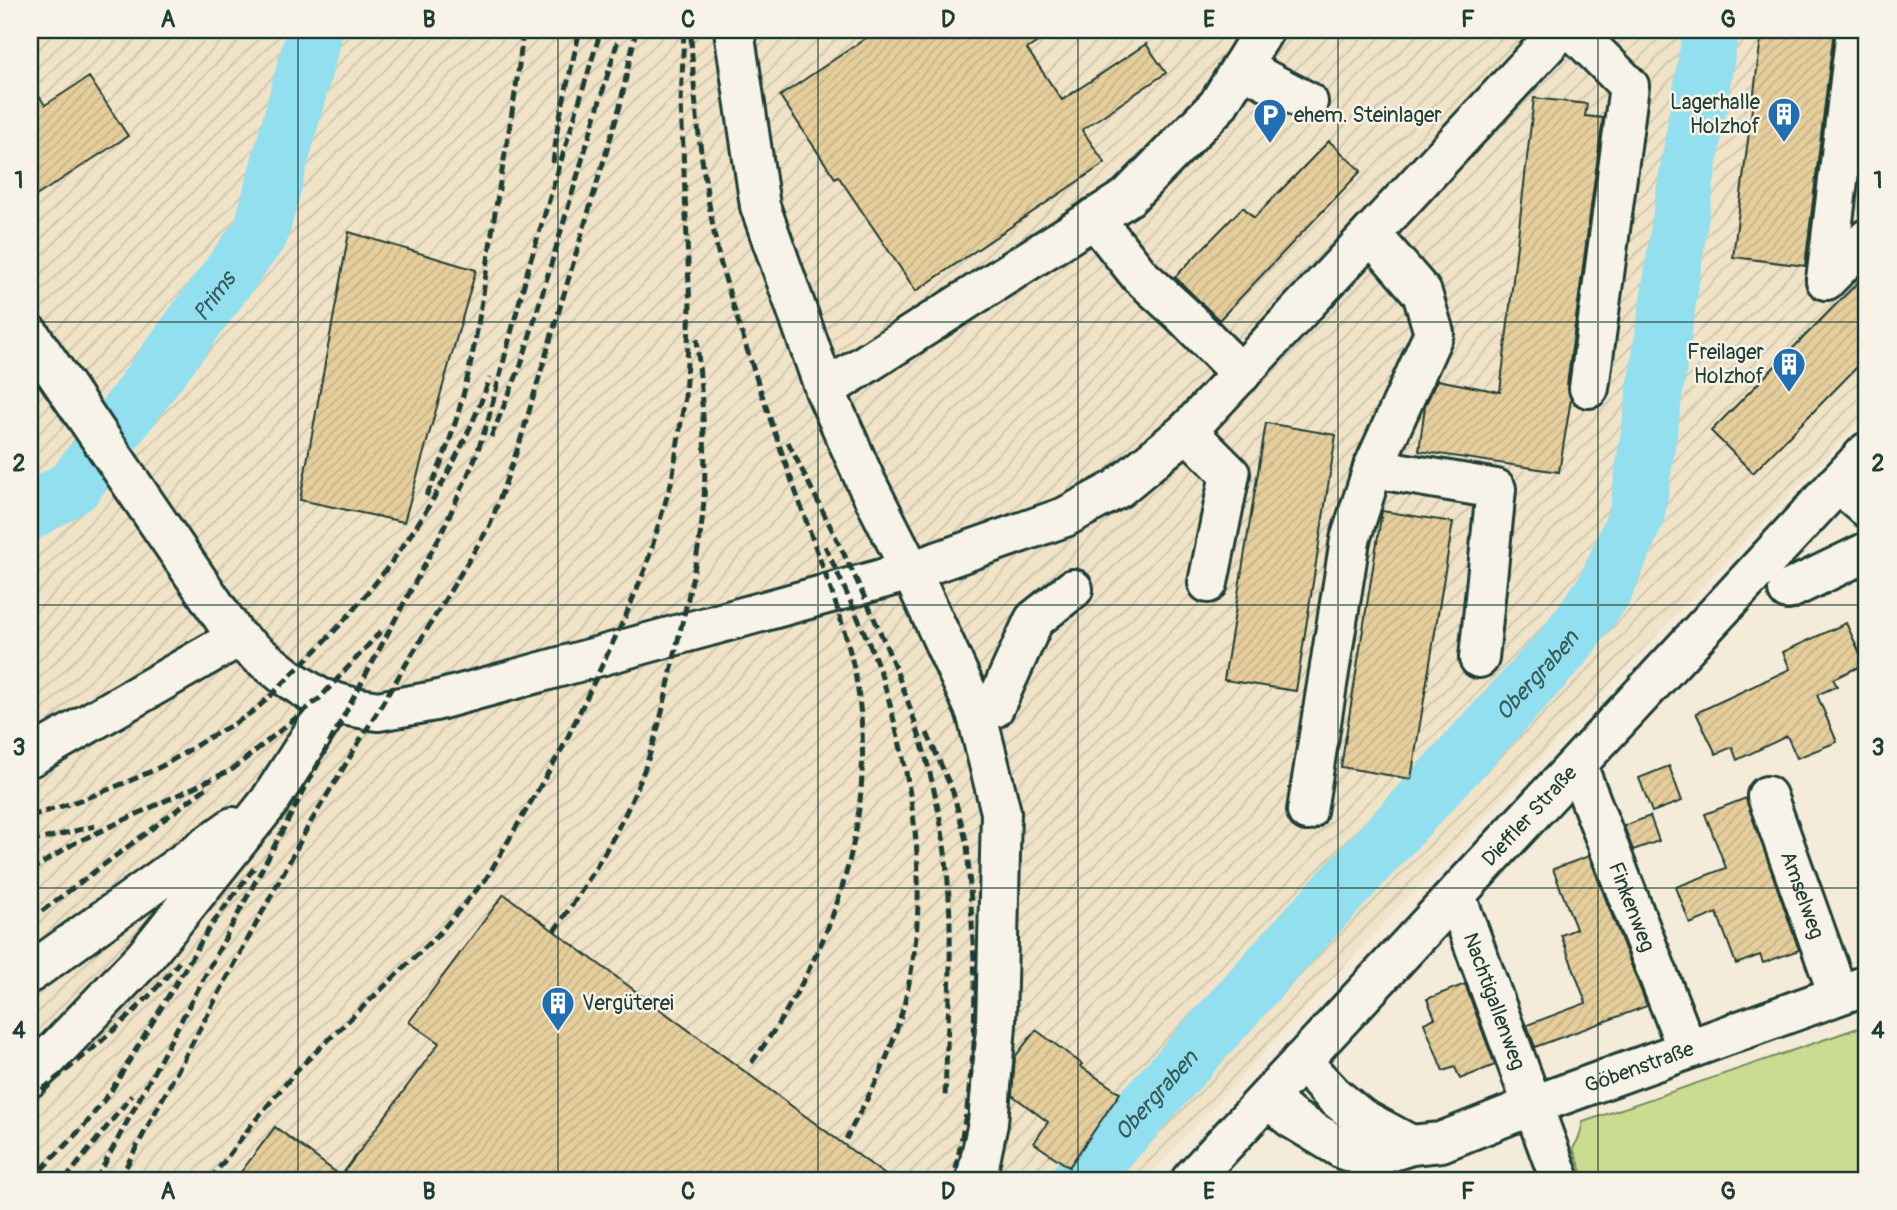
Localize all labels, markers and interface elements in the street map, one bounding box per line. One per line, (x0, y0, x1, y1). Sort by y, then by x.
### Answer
text: A (161, 5, 176, 34)
text: B (422, 5, 436, 34)
text: C (681, 5, 695, 34)
text: D (941, 5, 955, 34)
text: E (1203, 5, 1215, 34)
text: F (1461, 5, 1475, 34)
text: G (1720, 5, 1736, 34)
place label: Lagerhalle Holzhof (1670, 89, 1761, 140)
building icon: Lagerhalle Holzhof (1765, 95, 1803, 144)
parking icon: ehem. Steinlager (1251, 96, 1289, 145)
place label: ehem. Steinlager (1294, 102, 1442, 129)
text: 1 (15, 166, 24, 195)
text: 1 (1874, 166, 1883, 195)
water label: Prims (186, 264, 244, 327)
place label: Freilager Holzhof (1687, 339, 1764, 390)
building icon: Freilager Holzhof (1770, 345, 1808, 394)
text: 2 (13, 449, 26, 478)
text: 2 (1872, 449, 1885, 478)
water label: Obergraben (1489, 624, 1586, 726)
text: 3 (13, 733, 25, 762)
text: 3 (1872, 733, 1884, 762)
street label: Dieffler Straße (1476, 760, 1584, 872)
street label: Amselweg (1774, 847, 1830, 943)
street label: Finkenweg (1602, 858, 1661, 956)
street label: Nachtigallenweg (1457, 929, 1531, 1074)
building icon: Vergüterei (539, 984, 577, 1033)
place label: Vergüterei (582, 990, 674, 1017)
text: 4 (12, 1016, 26, 1045)
text: 4 (1871, 1016, 1885, 1045)
street label: Göbenstraße (1581, 1035, 1698, 1100)
water label: Obergraben (1108, 1043, 1205, 1146)
text: A (161, 1177, 176, 1206)
text: B (422, 1177, 436, 1206)
text: C (681, 1177, 695, 1206)
text: D (941, 1177, 955, 1206)
text: E (1203, 1177, 1215, 1206)
text: F (1461, 1177, 1475, 1206)
text: G (1720, 1177, 1736, 1206)

